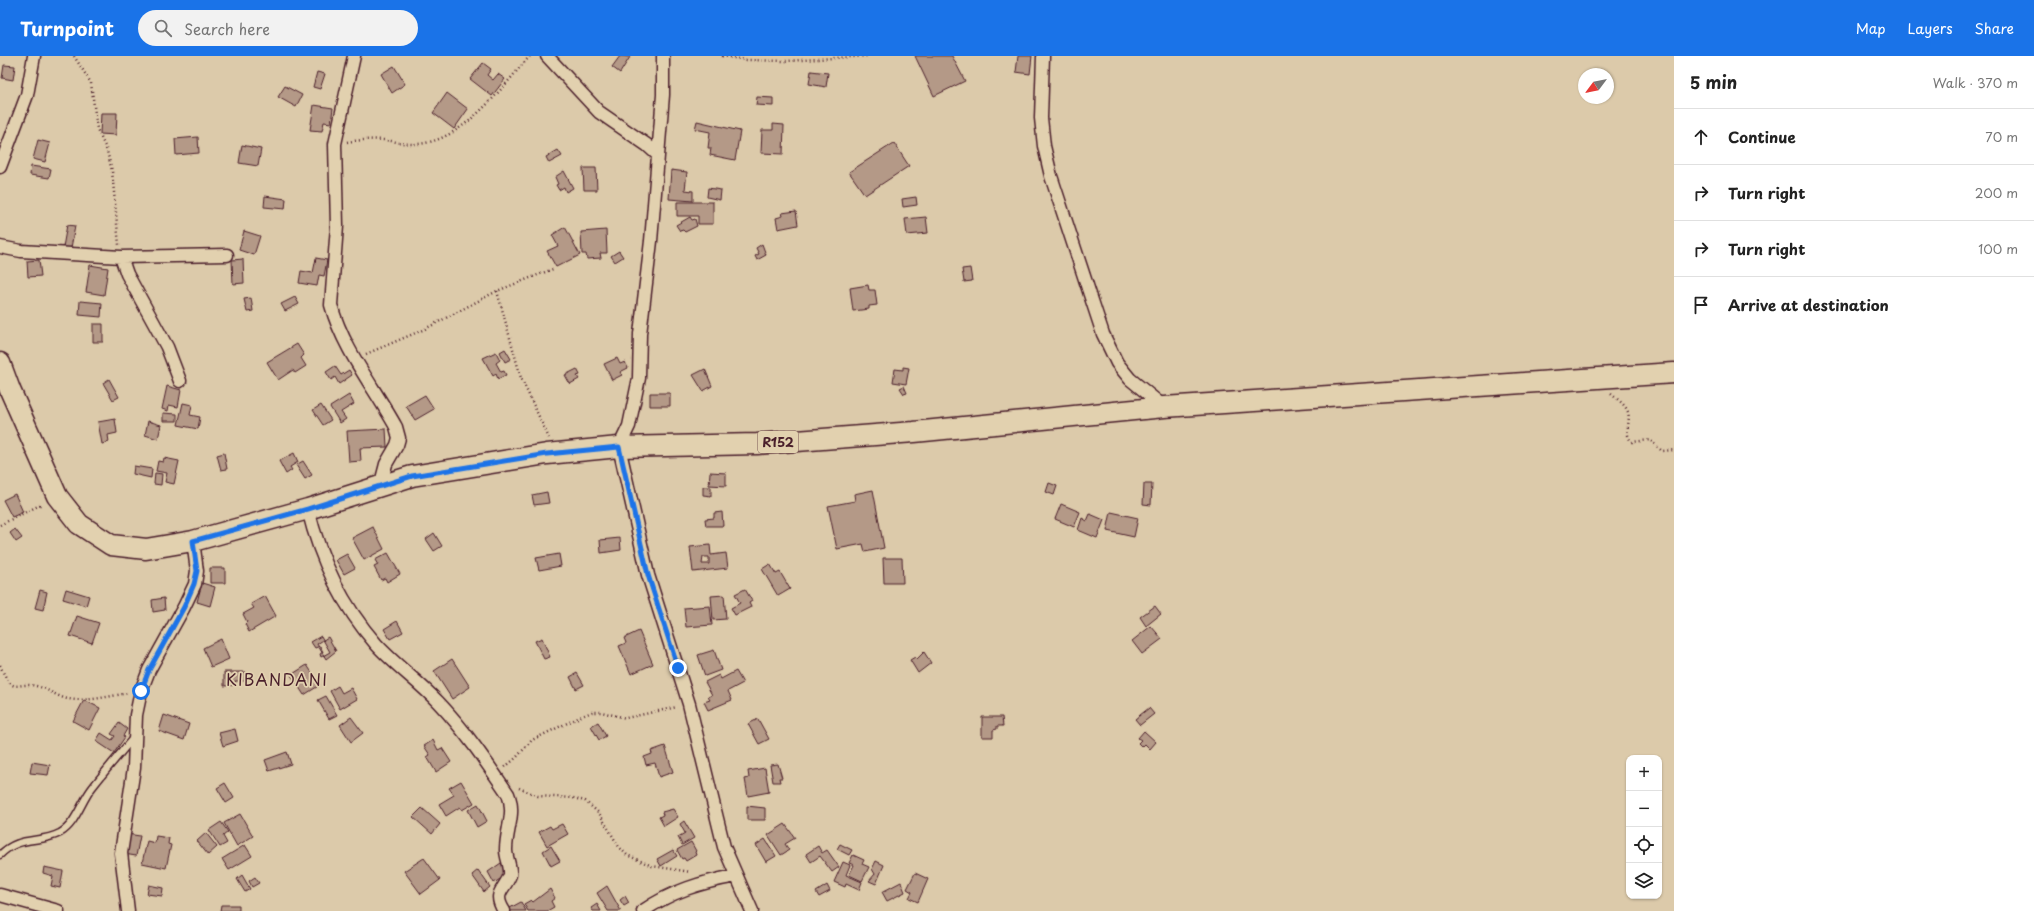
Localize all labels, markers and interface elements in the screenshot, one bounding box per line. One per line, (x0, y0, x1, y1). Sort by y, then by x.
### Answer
search box (138, 10, 418, 46)
text: Turnpoint (20, 14, 114, 42)
icon: search (152, 17, 174, 39)
text: Search here (184, 17, 270, 40)
text: Map (1856, 18, 1886, 39)
text: Layers (1908, 18, 1953, 39)
text: Share (1975, 18, 2014, 39)
north arrow (1578, 68, 1614, 104)
text: 5 min (1690, 69, 1737, 95)
text: Walk · 370 m (1933, 73, 2018, 92)
text: Continue (1728, 125, 1796, 148)
icon: ahead (1690, 126, 1712, 148)
text: 70 m (1985, 127, 2018, 146)
text: Turn right (1728, 181, 1805, 204)
icon: right (1690, 182, 1712, 204)
text: 200 m (1975, 183, 2018, 202)
text: Turn right (1728, 237, 1805, 260)
icon: right (1690, 238, 1712, 260)
text: 100 m (1978, 239, 2018, 258)
text: Arrive at destination (1728, 293, 1889, 316)
icon: arrive (1690, 294, 1712, 316)
road number: R152 (758, 431, 798, 453)
route end (669, 659, 687, 677)
district label: KIBANDANI (226, 667, 328, 691)
route start (132, 682, 150, 700)
map controls (1626, 755, 1662, 899)
button: + (1626, 755, 1662, 791)
button: − (1626, 791, 1662, 827)
button: locate (1626, 827, 1662, 863)
button: layers (1626, 863, 1662, 899)

